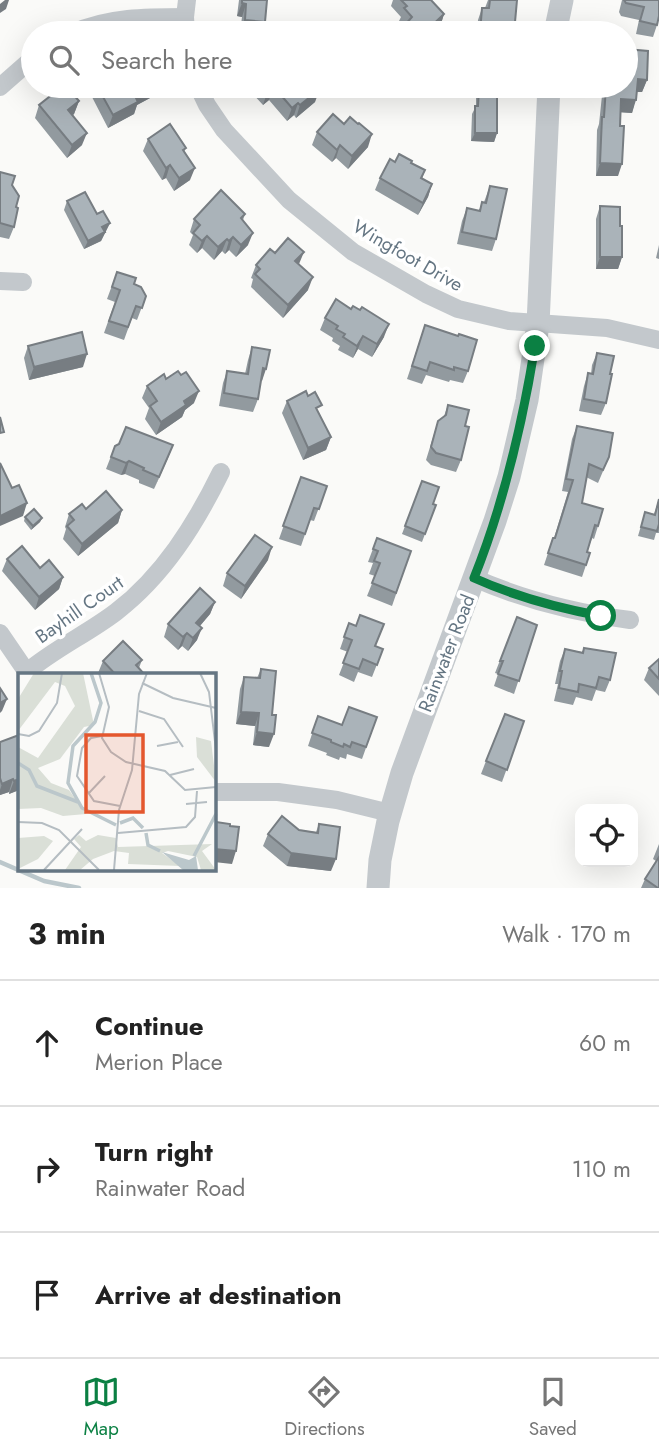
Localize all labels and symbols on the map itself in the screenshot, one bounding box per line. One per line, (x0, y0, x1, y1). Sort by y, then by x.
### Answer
street label: Wingfoot Drive (348, 213, 468, 298)
route end (519, 330, 550, 361)
street label: Bayhill Court (30, 569, 129, 650)
street label: Rainwater Road (412, 590, 481, 716)
route start (585, 600, 616, 631)
inset map (18, 673, 215, 870)

